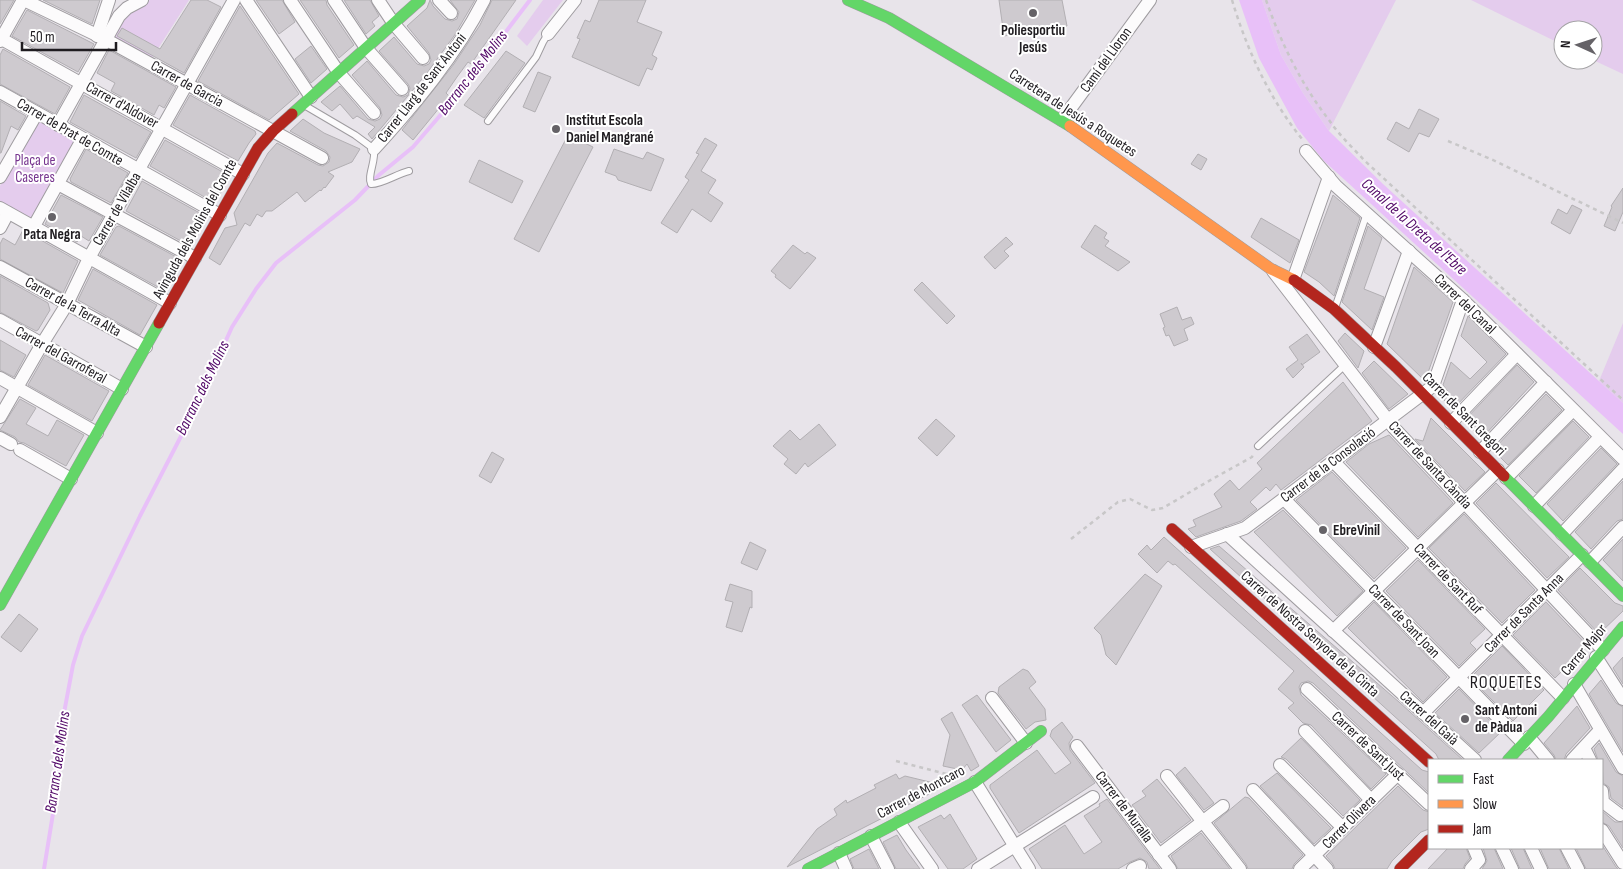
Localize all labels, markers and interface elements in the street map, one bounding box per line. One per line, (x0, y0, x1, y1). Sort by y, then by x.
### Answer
marker: Poliesportiu Jesús (1027, 7, 1039, 19)
scale bar (22, 20, 116, 52)
north arrow (1553, 20, 1603, 70)
place label: Poliesportiu Jesús (1001, 21, 1065, 57)
street label: Camí del Lloron (1076, 24, 1136, 96)
water label: Barranc dels Molins (434, 27, 512, 119)
text: 50 m (30, 28, 55, 47)
street label: Carrer Llarg de Sant Antoni (373, 29, 471, 147)
text: N (1557, 40, 1574, 49)
street label: Carrer de Garcia (147, 56, 227, 112)
street label: Carretera de Jesús a Roquetes (1006, 65, 1140, 161)
street label: Carrer d'Aldover (82, 77, 162, 133)
street label: Carrer de Prat de Comte (13, 94, 127, 170)
place label: Institut Escola Daniel Mangrané (566, 111, 654, 147)
marker: Institut Escola Daniel Mangrané (550, 123, 562, 135)
park label: Plaça de Caseres (14, 151, 56, 187)
street label: Avinguda dels Molins del Comte (148, 156, 241, 303)
street label: Carrer de Vilalba (88, 169, 146, 249)
water label: Canal de la Dreta de l'Ebre (1357, 175, 1471, 279)
marker: Pata Negra (46, 211, 58, 223)
place label: Pata Negra (23, 225, 81, 244)
street label: Carrer del Canal (1430, 270, 1500, 338)
street label: Carrer de la Terra Alta (22, 273, 125, 341)
street label: Carrer del Garroferal (12, 322, 110, 388)
water label: Barranc dels Molins (172, 338, 234, 438)
street label: Carrer de Sant Gregori (1418, 368, 1510, 460)
street label: Carrer de Santa Càndia (1384, 417, 1476, 513)
street label: Carrer de la Consolació (1277, 423, 1379, 507)
place label: EbreVinil (1333, 521, 1380, 540)
marker: EbreVinil (1317, 524, 1329, 536)
street label: Carrer de Sant Ruf (1409, 539, 1487, 619)
street label: Carrer de Nostra Senyora de la Cinta (1237, 567, 1383, 701)
street label: Carrer de Santa Anna (1480, 569, 1568, 657)
street label: Carrer de Sant Joan (1364, 580, 1444, 662)
street label: Carrer Major (1557, 620, 1612, 680)
district label: ROQUETES (1470, 672, 1542, 693)
street label: Carrer del Gaià (1395, 686, 1463, 750)
place label: Sant Antoni de Pàdua (1475, 701, 1537, 737)
street label: Carrer de Sant Just (1327, 707, 1409, 785)
water label: Barranc dels Molins (41, 710, 75, 814)
marker: Sant Antoni de Pàdua (1459, 713, 1471, 725)
legend (1428, 759, 1603, 849)
street label: Carrer de Montcaro (874, 761, 968, 823)
street label: Carrer de Muralla (1091, 767, 1157, 847)
text: Fast (1473, 770, 1495, 789)
street label: Carrer Olivera (1318, 791, 1380, 853)
text: Slow (1473, 795, 1497, 814)
text: Jam (1472, 820, 1491, 839)

